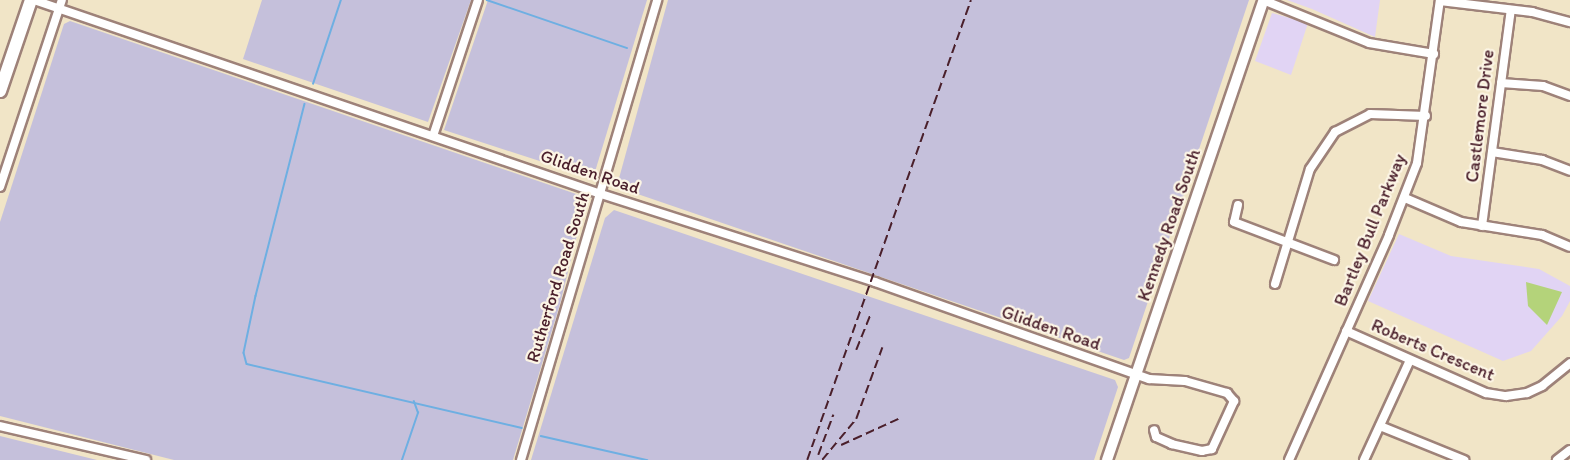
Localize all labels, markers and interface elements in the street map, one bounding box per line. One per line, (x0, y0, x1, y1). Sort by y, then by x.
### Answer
street label: Castlemore Drive (1461, 48, 1499, 184)
street label: Glidden Road (538, 145, 642, 199)
street label: Kennedy Road South (1133, 147, 1205, 303)
street label: Bartley Bull Parkway (1330, 151, 1410, 309)
street label: Rutherford Road South (522, 189, 594, 365)
street label: Glidden Road (999, 301, 1103, 355)
street label: Roberts Crescent (1368, 314, 1498, 386)

